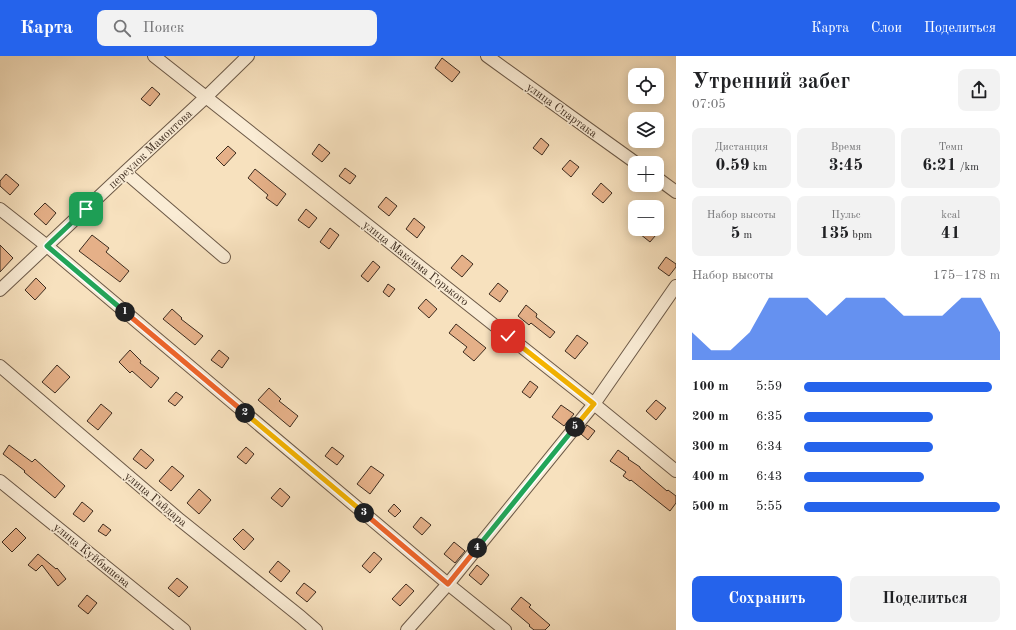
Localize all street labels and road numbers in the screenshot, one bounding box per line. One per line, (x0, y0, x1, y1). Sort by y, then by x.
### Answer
street label: улица Спартака (524, 81, 599, 140)
street label: переулок Мамонтова (106, 108, 195, 192)
street label: улица Максима Горького (360, 219, 471, 309)
street label: улица Гайдара (122, 470, 189, 529)
street label: улица Куйбышева (51, 521, 132, 590)

